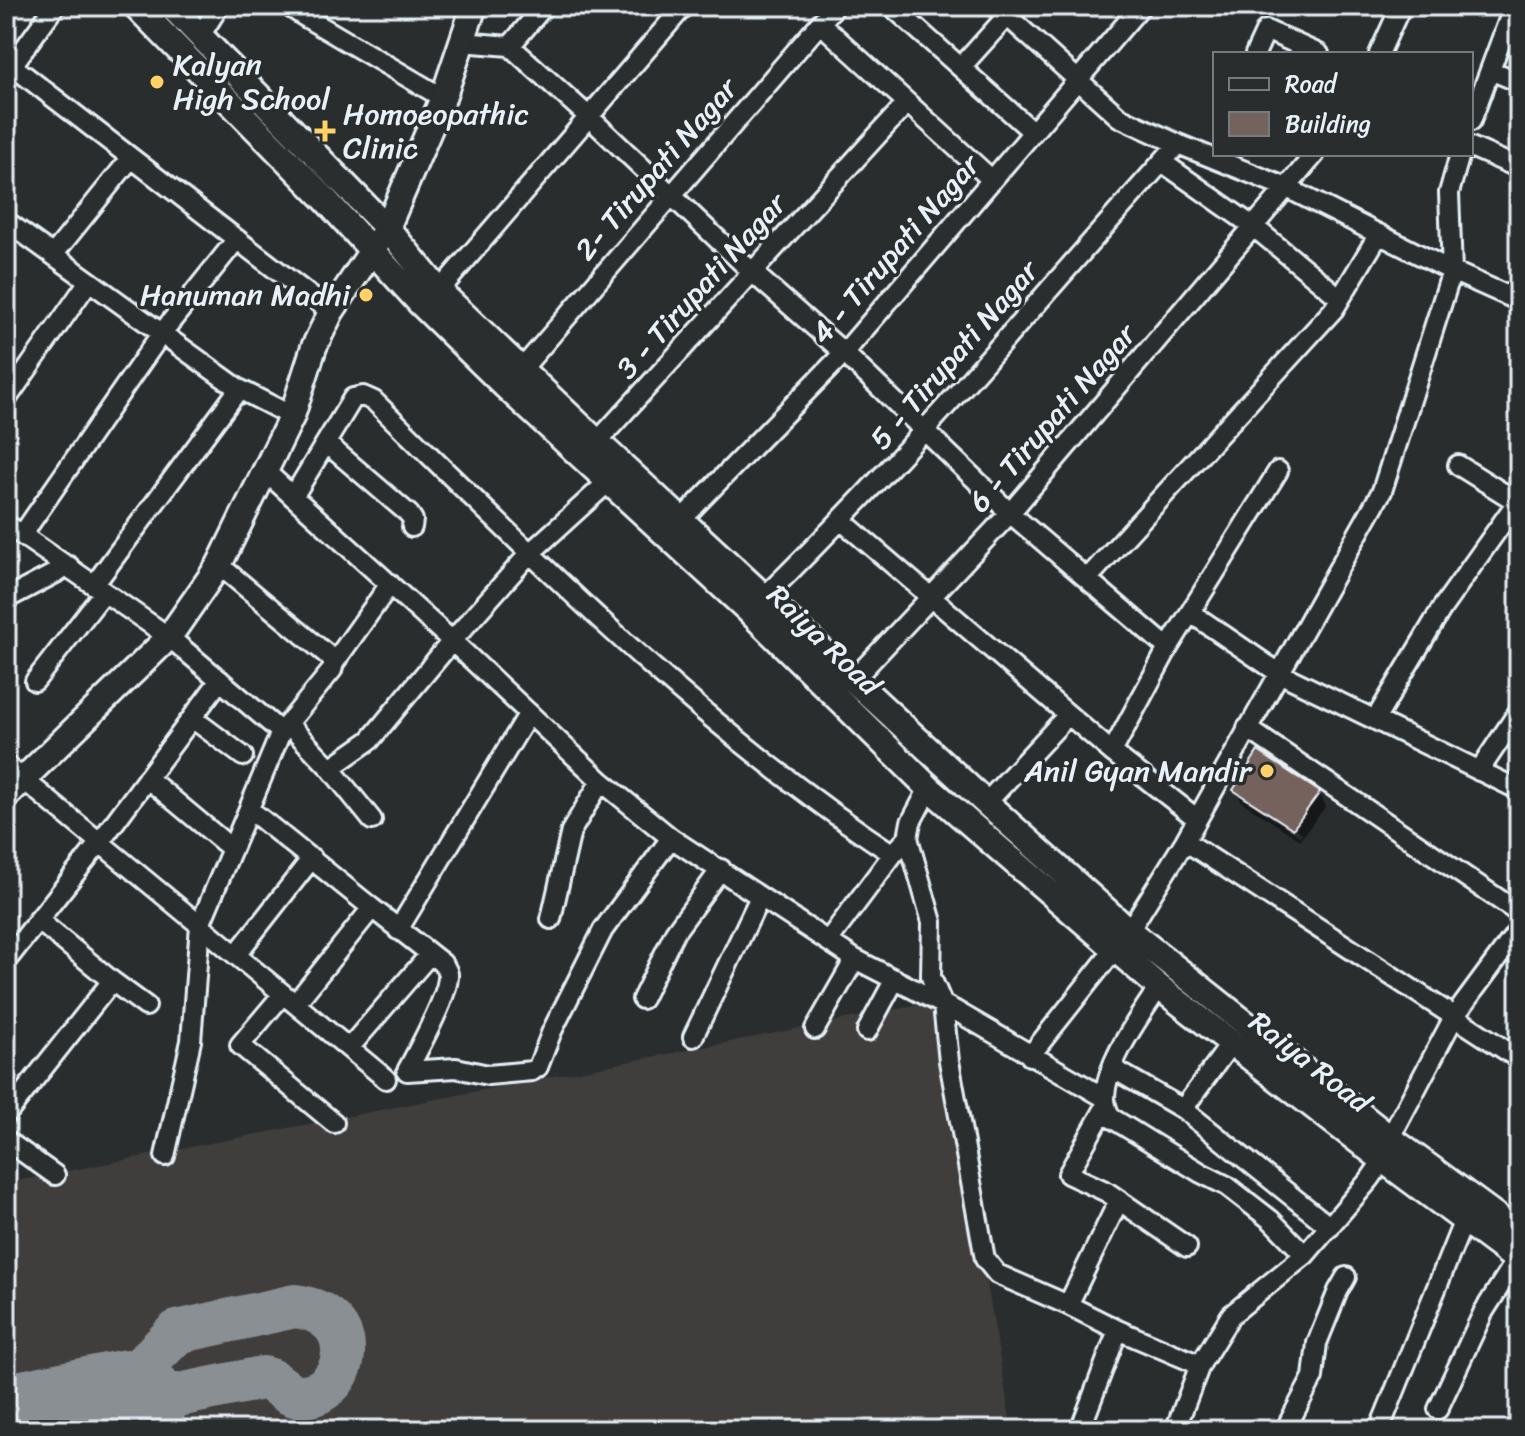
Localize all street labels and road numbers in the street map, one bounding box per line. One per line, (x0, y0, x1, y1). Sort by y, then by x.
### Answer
street label: 2- Tirupati Nagar (560, 63, 753, 273)
street label: 4 - Tirupati Nagar (796, 140, 995, 357)
street label: 3 - Tirupati Nagar (602, 179, 801, 392)
street label: 5 - Tirupati Nagar (855, 246, 1054, 463)
street label: 6 - Tirupati Nagar (954, 309, 1151, 525)
street label: Raiya Road (753, 570, 896, 711)
street label: Raiya Road (1237, 996, 1385, 1129)

